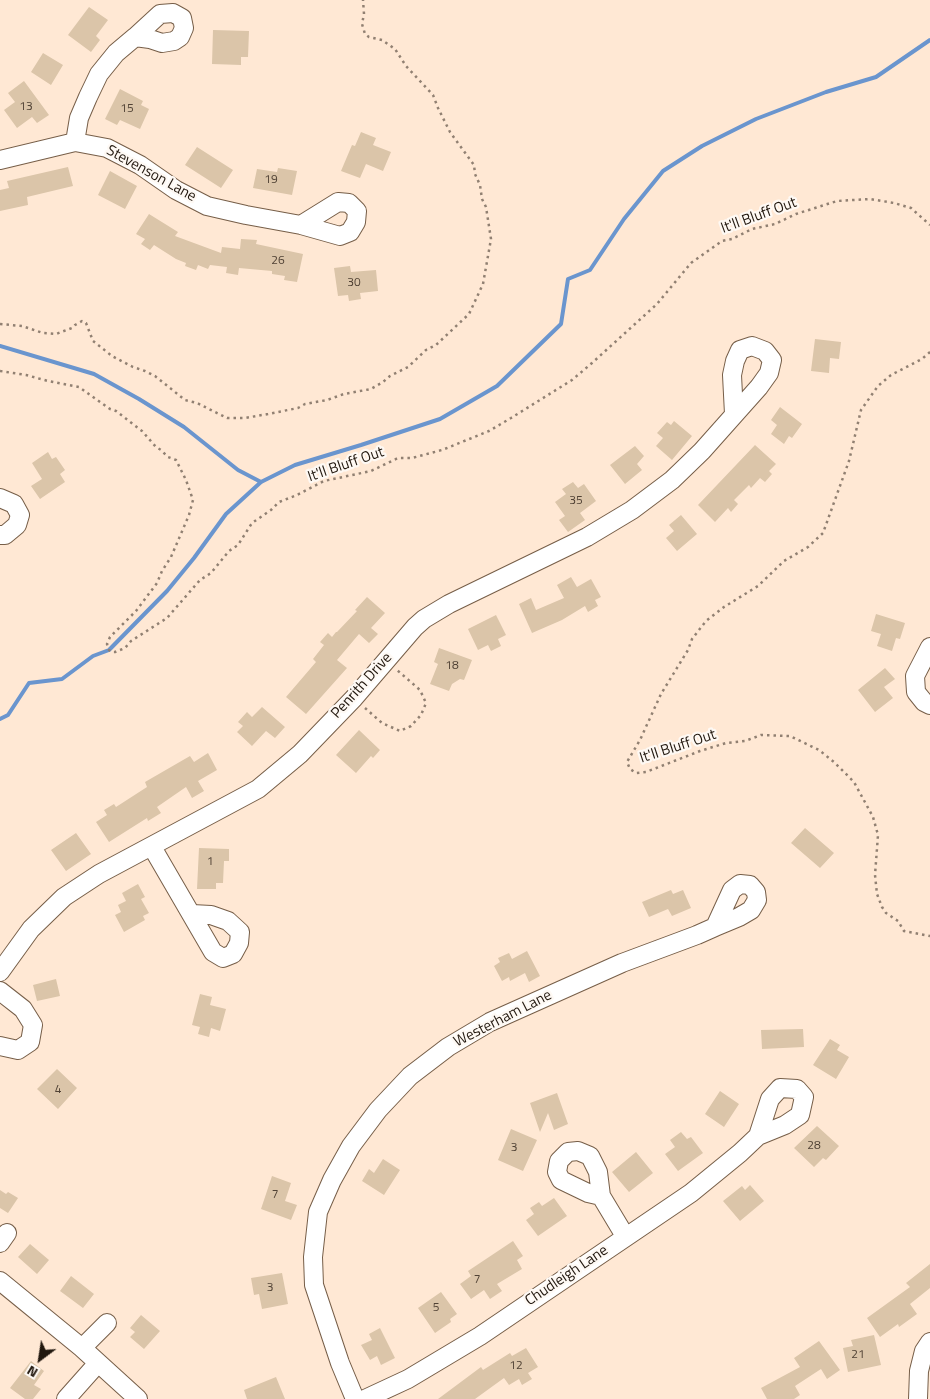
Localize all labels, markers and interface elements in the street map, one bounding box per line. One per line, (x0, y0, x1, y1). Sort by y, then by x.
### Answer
house number: 13 (19, 100, 33, 114)
house number: 15 (120, 102, 134, 116)
street label: Stevenson Lane (103, 142, 199, 206)
house number: 19 (264, 173, 278, 187)
street label: It'll Bluff Out (719, 194, 799, 238)
house number: 26 (271, 254, 285, 268)
house number: 30 (347, 276, 361, 290)
street label: It'll Bluff Out (306, 444, 386, 486)
house number: 35 (569, 494, 583, 508)
street label: Penrith Drive (328, 649, 396, 723)
house number: 18 (445, 659, 459, 673)
street label: It'll Bluff Out (637, 726, 719, 768)
house number: 1 (207, 855, 213, 869)
street label: Westerham Lane (451, 987, 555, 1051)
house number: 4 (55, 1083, 61, 1097)
house number: 28 (807, 1139, 821, 1153)
house number: 3 (511, 1141, 517, 1155)
house number: 7 (272, 1188, 278, 1202)
street label: Chudleigh Lane (522, 1242, 612, 1310)
house number: 7 (474, 1273, 480, 1287)
house number: 3 (267, 1281, 273, 1295)
house number: 5 (433, 1301, 439, 1315)
north arrow (15, 1334, 65, 1384)
house number: 21 (851, 1348, 865, 1362)
house number: 12 (509, 1359, 523, 1373)
text: N (22, 1361, 42, 1384)

